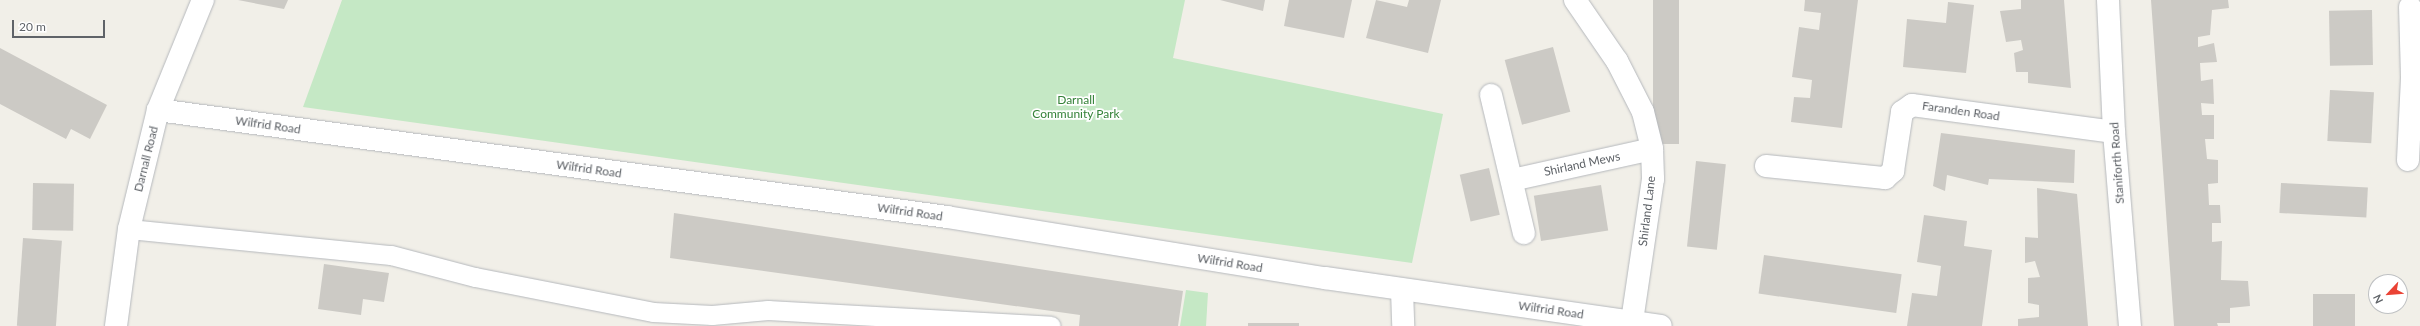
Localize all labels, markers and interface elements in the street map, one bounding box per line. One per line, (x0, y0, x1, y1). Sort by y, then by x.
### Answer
scale bar (14, 12, 107, 38)
text: 20 m (19, 19, 46, 34)
park label: Darnall Community Park (1032, 93, 1120, 121)
street label: Faranden Road (1921, 98, 2001, 124)
street label: Wilfrid Road (234, 113, 302, 137)
street label: Staniforth Road (2107, 122, 2127, 204)
street label: Darnall Road (131, 125, 161, 193)
street label: Shirland Mews (1543, 149, 1621, 179)
street label: Wilfrid Road (555, 157, 623, 181)
street label: Shirland Lane (1636, 175, 1658, 247)
street label: Wilfrid Road (876, 200, 944, 224)
street label: Wilfrid Road (1196, 251, 1264, 275)
north arrow (2368, 274, 2408, 314)
text: N (2370, 292, 2385, 306)
street label: Wilfrid Road (1517, 298, 1585, 322)

